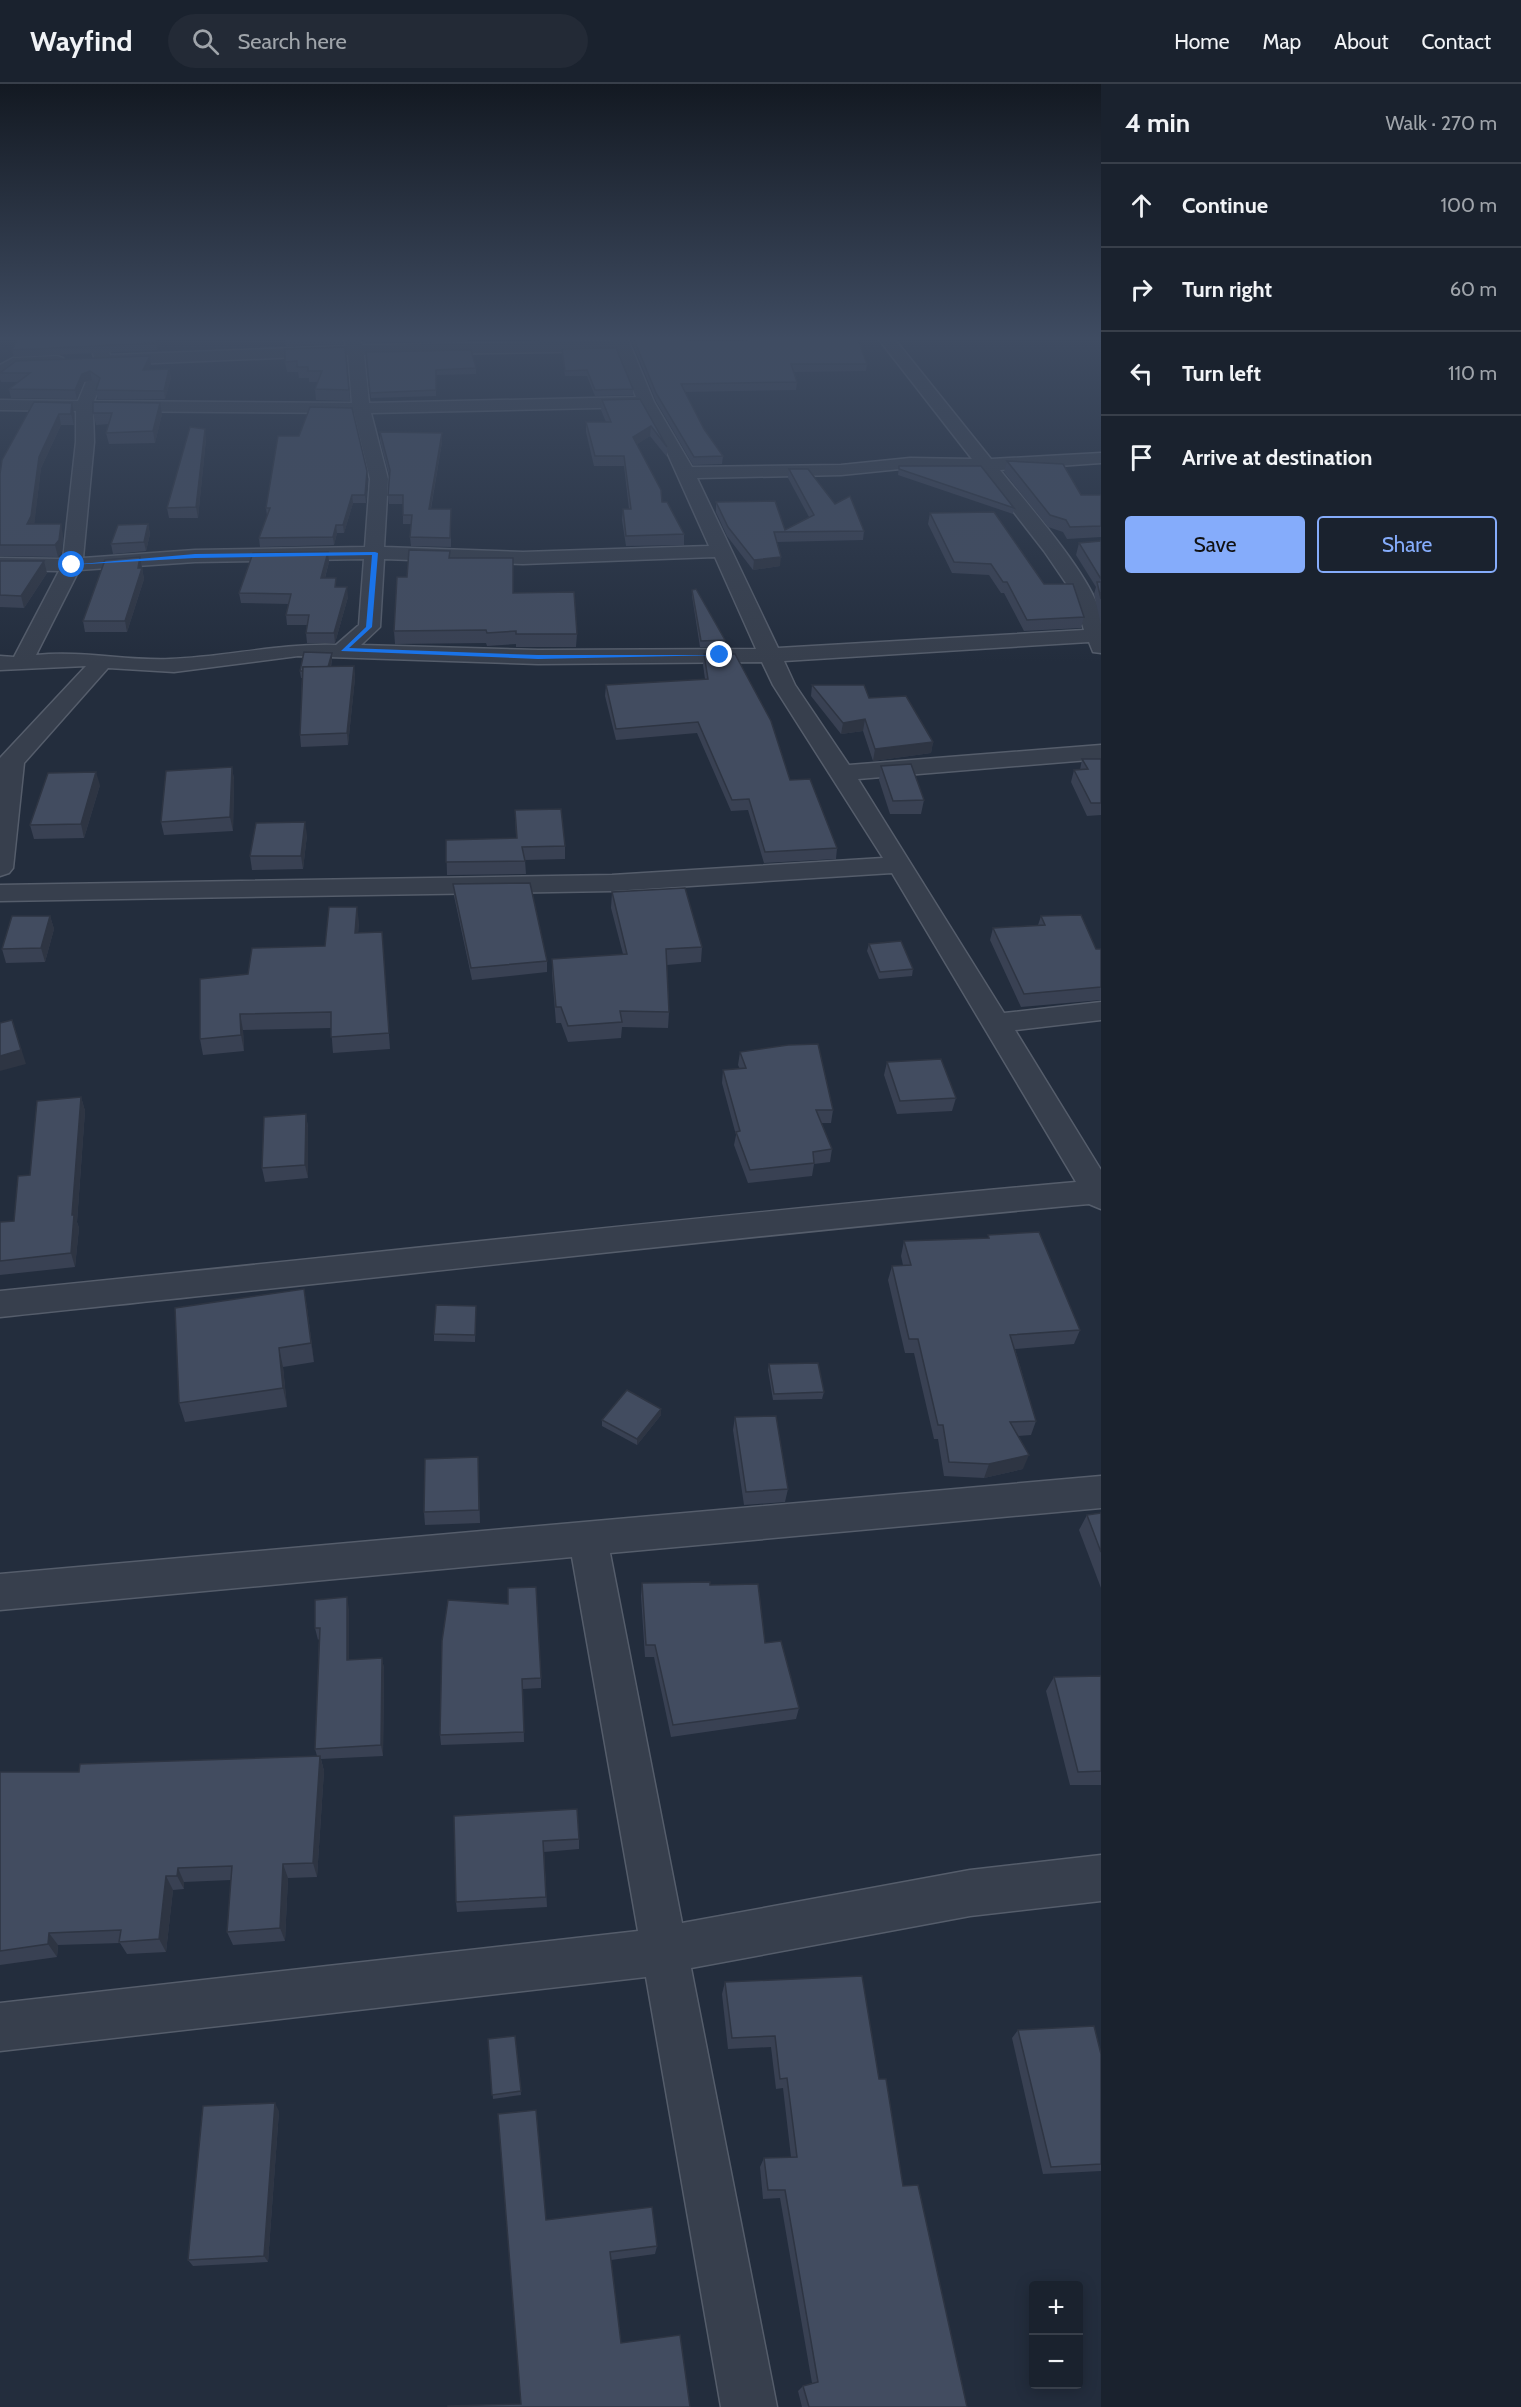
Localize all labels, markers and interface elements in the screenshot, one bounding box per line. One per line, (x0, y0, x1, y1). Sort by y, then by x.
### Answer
search box (168, 14, 588, 68)
text: Wayfind (30, 24, 132, 58)
icon: search (189, 25, 222, 58)
text: Search here (237, 28, 347, 55)
text: Home (1174, 29, 1230, 54)
text: Map (1263, 29, 1301, 54)
text: About (1334, 29, 1388, 54)
text: Contact (1421, 29, 1491, 54)
text: 4 min (1125, 107, 1190, 139)
text: Walk · 270 m (1385, 111, 1497, 135)
icon: ahead (1125, 189, 1158, 222)
text: Continue (1182, 192, 1268, 219)
text: 100 m (1441, 193, 1497, 217)
icon: right (1125, 273, 1158, 306)
text: Turn right (1182, 276, 1272, 303)
text: 60 m (1450, 277, 1497, 301)
icon: left (1125, 357, 1158, 390)
text: Turn left (1182, 360, 1261, 387)
text: 110 m (1448, 361, 1497, 385)
icon: arrive (1125, 441, 1158, 474)
text: Arrive at destination (1182, 444, 1372, 471)
button: Save (1125, 516, 1305, 573)
button: Share (1317, 516, 1497, 573)
route start (58, 551, 84, 577)
route end (706, 641, 732, 667)
map controls (1029, 2281, 1083, 2389)
button: + (1029, 2281, 1083, 2335)
button: − (1029, 2335, 1083, 2389)

